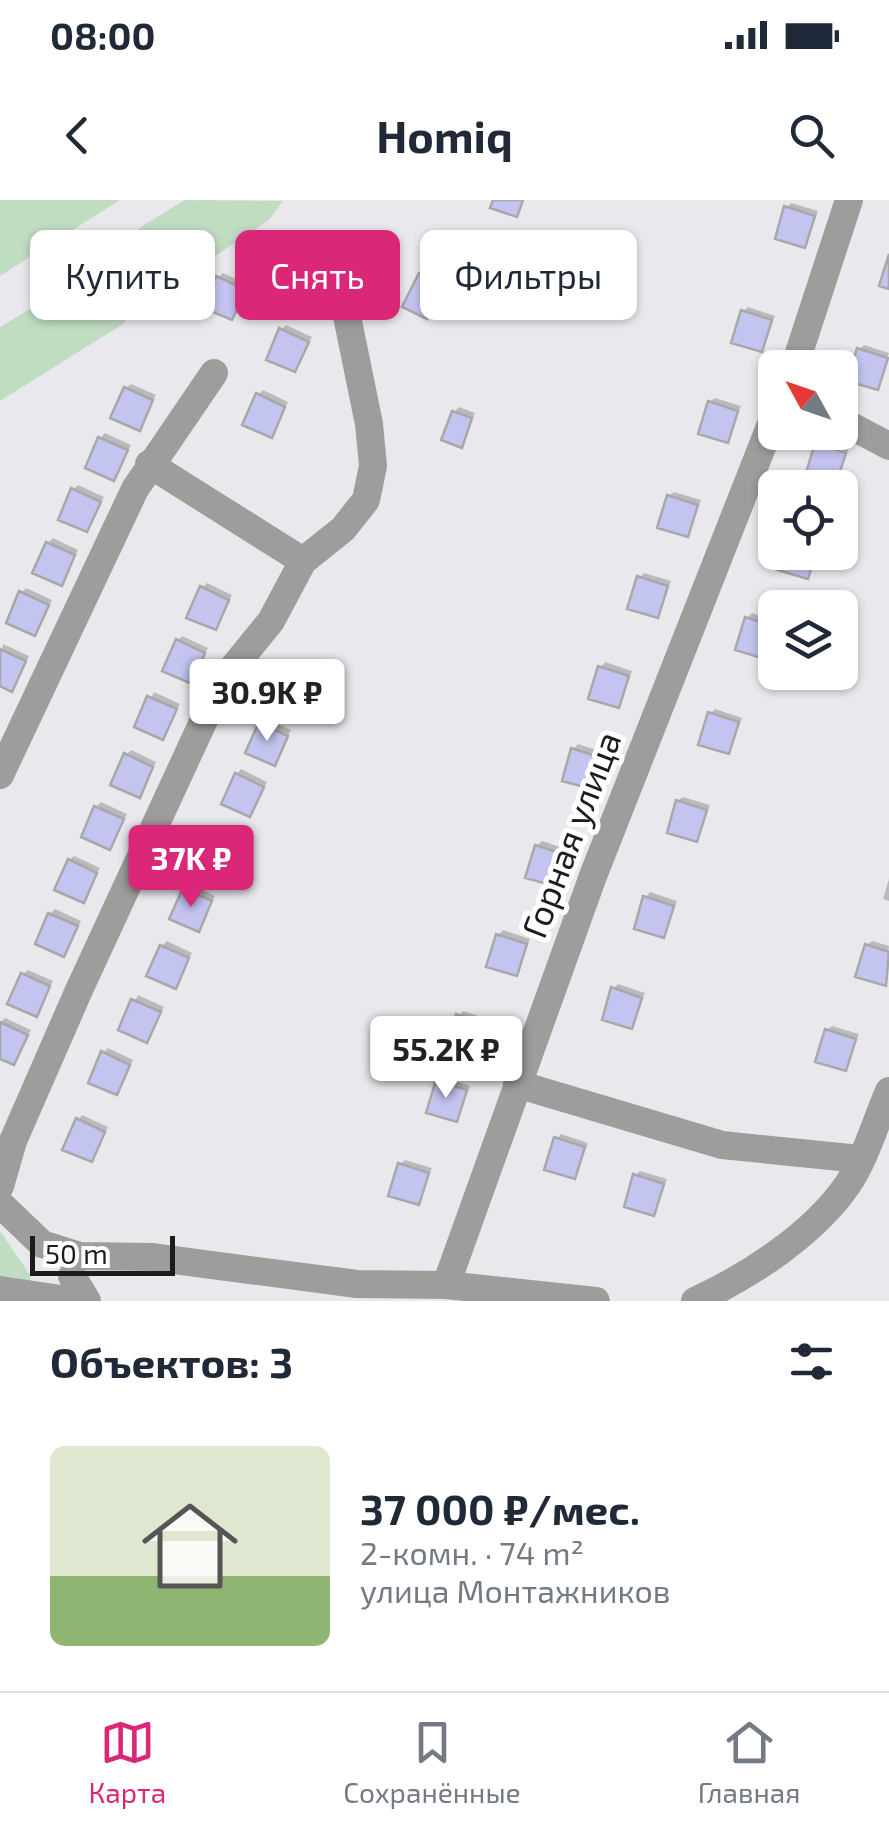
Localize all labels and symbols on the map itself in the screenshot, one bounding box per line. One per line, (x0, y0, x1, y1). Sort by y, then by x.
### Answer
north arrow (758, 350, 858, 450)
pin: 30.9K ₽ (175, 659, 359, 744)
street label: Горная улица (511, 725, 629, 943)
pin: 37K ₽ (121, 825, 261, 910)
pin: 55.2K ₽ (354, 1016, 538, 1101)
scale bar (30, 1231, 175, 1276)

